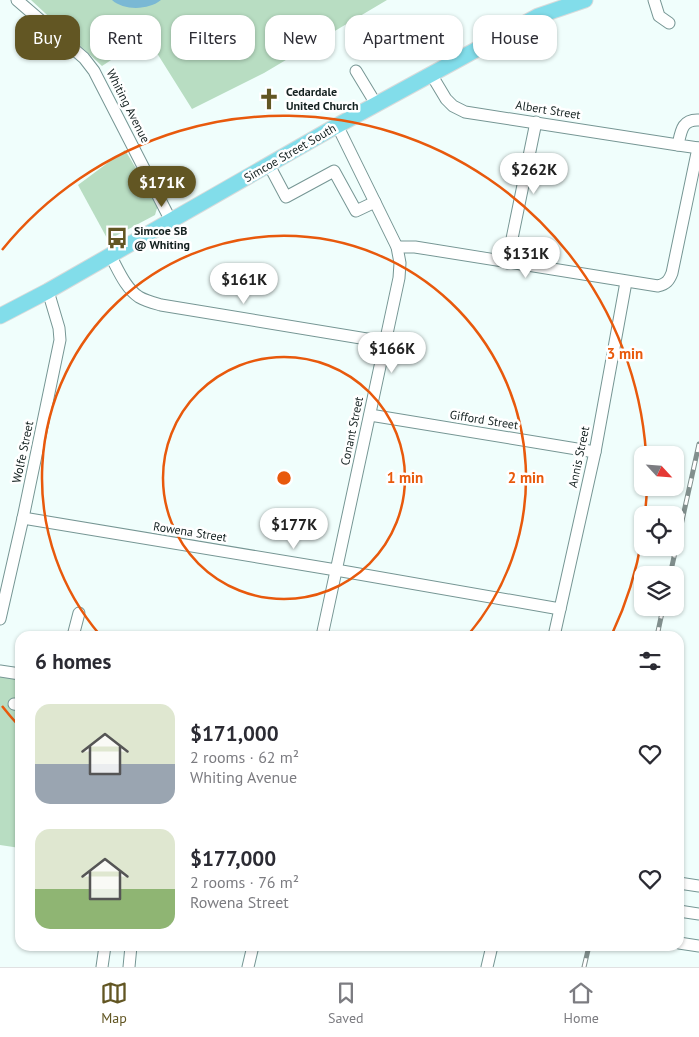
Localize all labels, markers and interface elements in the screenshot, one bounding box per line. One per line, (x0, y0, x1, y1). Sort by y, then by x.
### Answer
chip: Buy (15, 15, 80, 60)
chip: Rent (90, 15, 161, 60)
chip: Filters (171, 15, 255, 60)
chip: New (265, 15, 335, 60)
chip: Apartment (345, 15, 463, 60)
chip: House (473, 15, 557, 60)
street label: Whiting Avenue (104, 67, 153, 145)
place label: Cedardale United Church (286, 84, 359, 113)
church icon: Cedardale United Church (256, 86, 282, 112)
street label: Albert Street (515, 97, 582, 122)
street label: Simcoe Street South (241, 120, 339, 185)
pin: $262K (499, 152, 569, 195)
text: $262K (511, 159, 557, 179)
pin: $171K (127, 166, 197, 208)
text: $171K (139, 172, 185, 192)
place label: Simcoe SB @ Whiting (134, 223, 190, 252)
bus stop icon: Simcoe SB @ Whiting (104, 225, 130, 251)
pin: $131K (491, 236, 561, 279)
text: $131K (503, 243, 549, 263)
pin: $161K (209, 262, 279, 305)
text: $161K (221, 269, 267, 289)
pin: $166K (357, 332, 427, 374)
text: $166K (369, 338, 415, 358)
text: 3 min (607, 344, 643, 363)
street label: Conant Street (337, 395, 366, 467)
street label: Gifford Street (449, 407, 519, 432)
street label: Wolfe Street (9, 420, 36, 484)
street label: Annis Street (565, 425, 592, 489)
north arrow (634, 446, 684, 496)
map controls (634, 446, 684, 616)
text: 1 min (387, 468, 423, 487)
text: 2 min (508, 468, 544, 487)
centre of rings (275, 469, 293, 487)
button: locate (634, 506, 684, 556)
pin: $177K (259, 508, 329, 550)
text: $177K (271, 514, 317, 534)
street label: Rowena Street (152, 518, 228, 545)
button: layers (634, 566, 684, 616)
icon: filters (636, 647, 664, 675)
text: 6 homes (35, 648, 111, 675)
text: $171,000 (190, 720, 279, 747)
icon: home (75, 724, 135, 784)
icon: heart (636, 740, 664, 768)
text: 2 rooms · 62 m² (190, 747, 299, 767)
text: Whiting Avenue (190, 767, 297, 787)
text: $177,000 (190, 845, 276, 872)
icon: home (75, 849, 135, 909)
icon: heart (636, 865, 664, 893)
text: 2 rooms · 76 m² (190, 872, 299, 892)
text: Rowena Street (190, 892, 289, 912)
tab: Map (100, 979, 128, 1027)
tab: Saved (328, 979, 364, 1027)
tab: Home (564, 979, 599, 1027)

